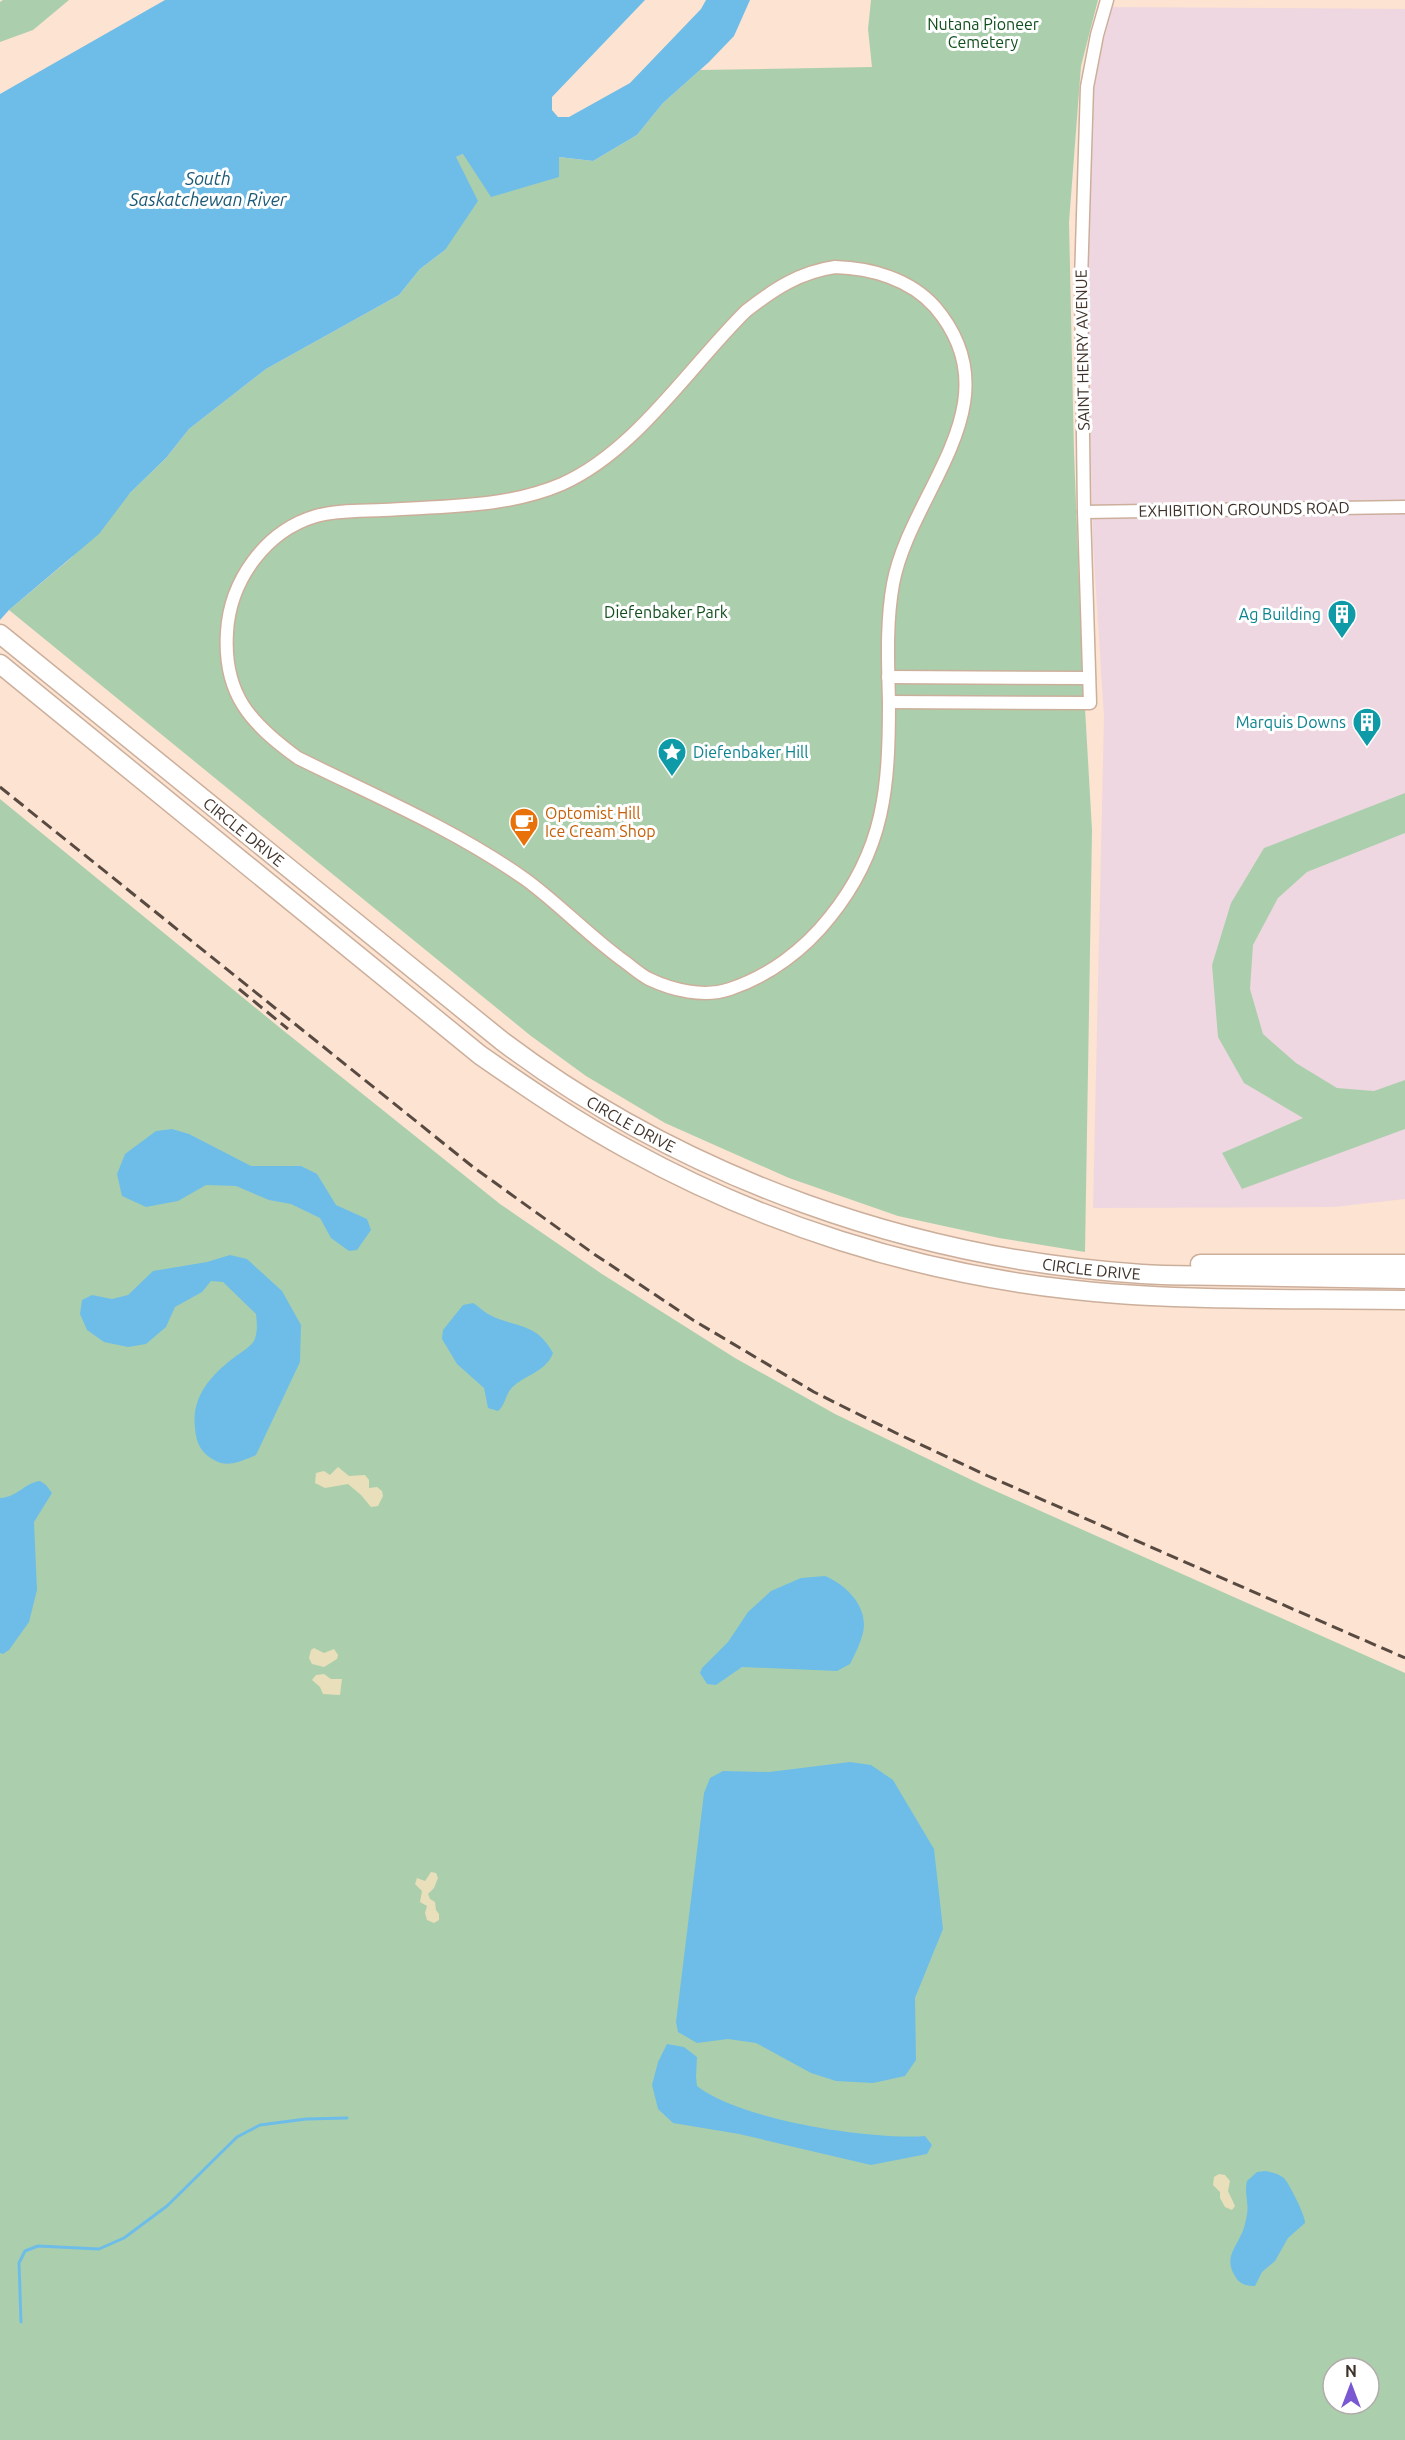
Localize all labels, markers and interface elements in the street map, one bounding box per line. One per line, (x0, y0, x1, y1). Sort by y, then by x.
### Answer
park label: Nutana Pioneer Cemetery (927, 15, 1039, 51)
water label: South Saskatchewan River (128, 168, 288, 209)
street label: SAINT HENRY AVENUE (1072, 269, 1092, 431)
street label: EXHIBITION GROUNDS ROAD (1138, 498, 1350, 520)
building icon: Ag Building (1326, 598, 1358, 640)
park label: Diefenbaker Park (604, 603, 728, 621)
place label: Ag Building (1239, 605, 1321, 623)
building icon: Marquis Downs (1351, 706, 1383, 748)
place label: Marquis Downs (1236, 713, 1346, 731)
place icon: Diefenbaker Hill (656, 736, 688, 778)
place label: Diefenbaker Hill (693, 743, 808, 761)
street label: CIRCLE DRIVE (200, 794, 288, 870)
place label: Optomist Hill Ice Cream Shop (545, 804, 656, 840)
cafe icon: Optomist Hill Ice Cream Shop (508, 806, 540, 848)
street label: CIRCLE DRIVE (583, 1092, 679, 1156)
street label: CIRCLE DRIVE (1041, 1254, 1141, 1283)
north arrow (1321, 2356, 1381, 2416)
text: N (1345, 2362, 1357, 2380)

